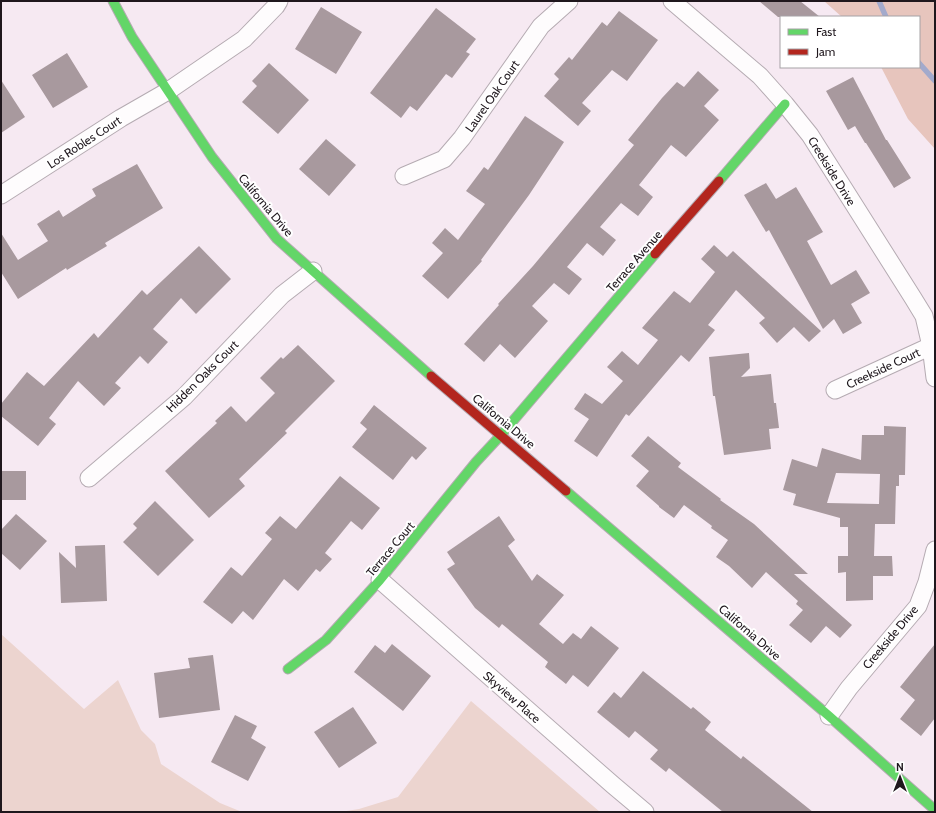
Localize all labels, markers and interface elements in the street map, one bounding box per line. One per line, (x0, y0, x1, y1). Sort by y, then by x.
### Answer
legend (780, 16, 920, 68)
text: Fast (816, 24, 836, 39)
text: Jam (815, 44, 835, 59)
street label: Laurel Oak Court (462, 57, 522, 135)
street label: Los Robles Court (44, 113, 124, 171)
street label: Creekside Drive (805, 134, 859, 208)
street label: California Drive (235, 171, 297, 239)
street label: Terrace Avenue (603, 227, 665, 295)
street label: Hidden Oaks Court (163, 337, 241, 415)
street label: Creekside Court (844, 344, 922, 392)
street label: California Drive (470, 390, 538, 452)
street label: Terrace Court (363, 519, 417, 579)
street label: California Drive (716, 601, 784, 663)
street label: Creekside Drive (859, 602, 921, 672)
street label: Skyview Place (480, 668, 544, 726)
north arrow (880, 757, 920, 797)
text: N (896, 760, 904, 774)

